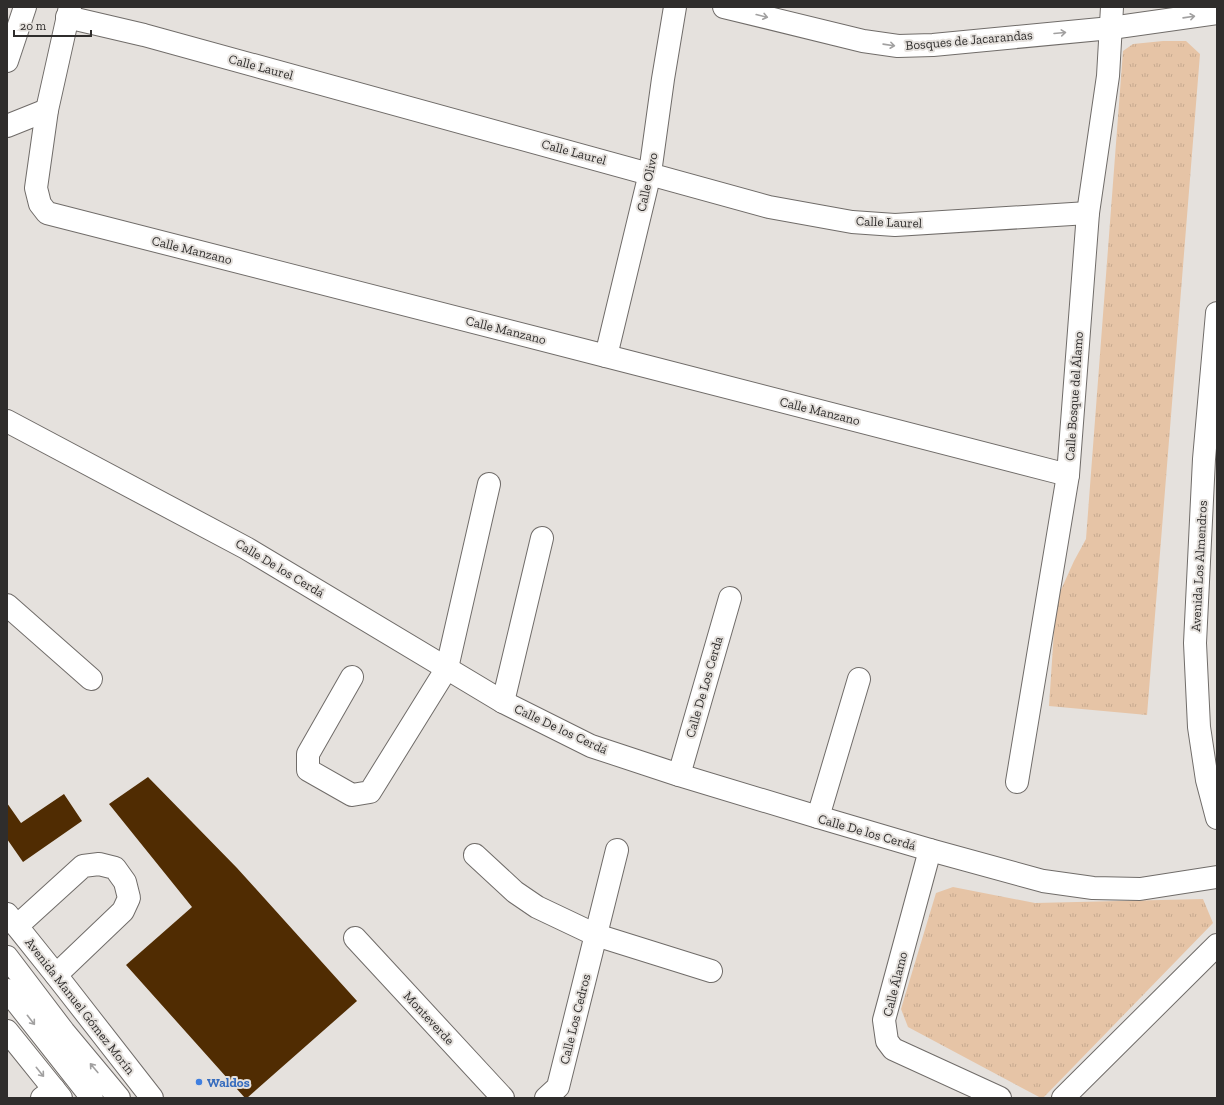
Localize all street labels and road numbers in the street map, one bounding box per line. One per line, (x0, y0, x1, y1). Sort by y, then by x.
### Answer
street label: Bosques de Jacarandas (905, 27, 1034, 53)
street label: Calle Laurel (227, 51, 296, 83)
street label: Calle Laurel (540, 136, 609, 168)
street label: Calle Olivo (633, 151, 661, 213)
street label: Calle Laurel (856, 213, 923, 231)
street label: Calle Manzano (150, 233, 234, 267)
street label: Calle Manzano (464, 313, 548, 347)
street label: Calle Bosque del Álamo (1062, 331, 1086, 461)
street label: Calle Manzano (778, 394, 862, 428)
street label: Avenida Los Almendros (1188, 500, 1210, 632)
street label: Calle De los Cerdá (233, 536, 328, 601)
street label: Calle De Los Cerda (682, 634, 726, 739)
street label: Calle De los Cerdá (512, 701, 611, 757)
street label: Calle De los Cerdá (816, 811, 918, 853)
street label: Avenida Manuel Gómez Morín (22, 935, 138, 1078)
street label: Calle Álamo (880, 950, 910, 1018)
street label: Calle Los Cedros (557, 972, 594, 1066)
street label: Monteverde (401, 988, 457, 1048)

